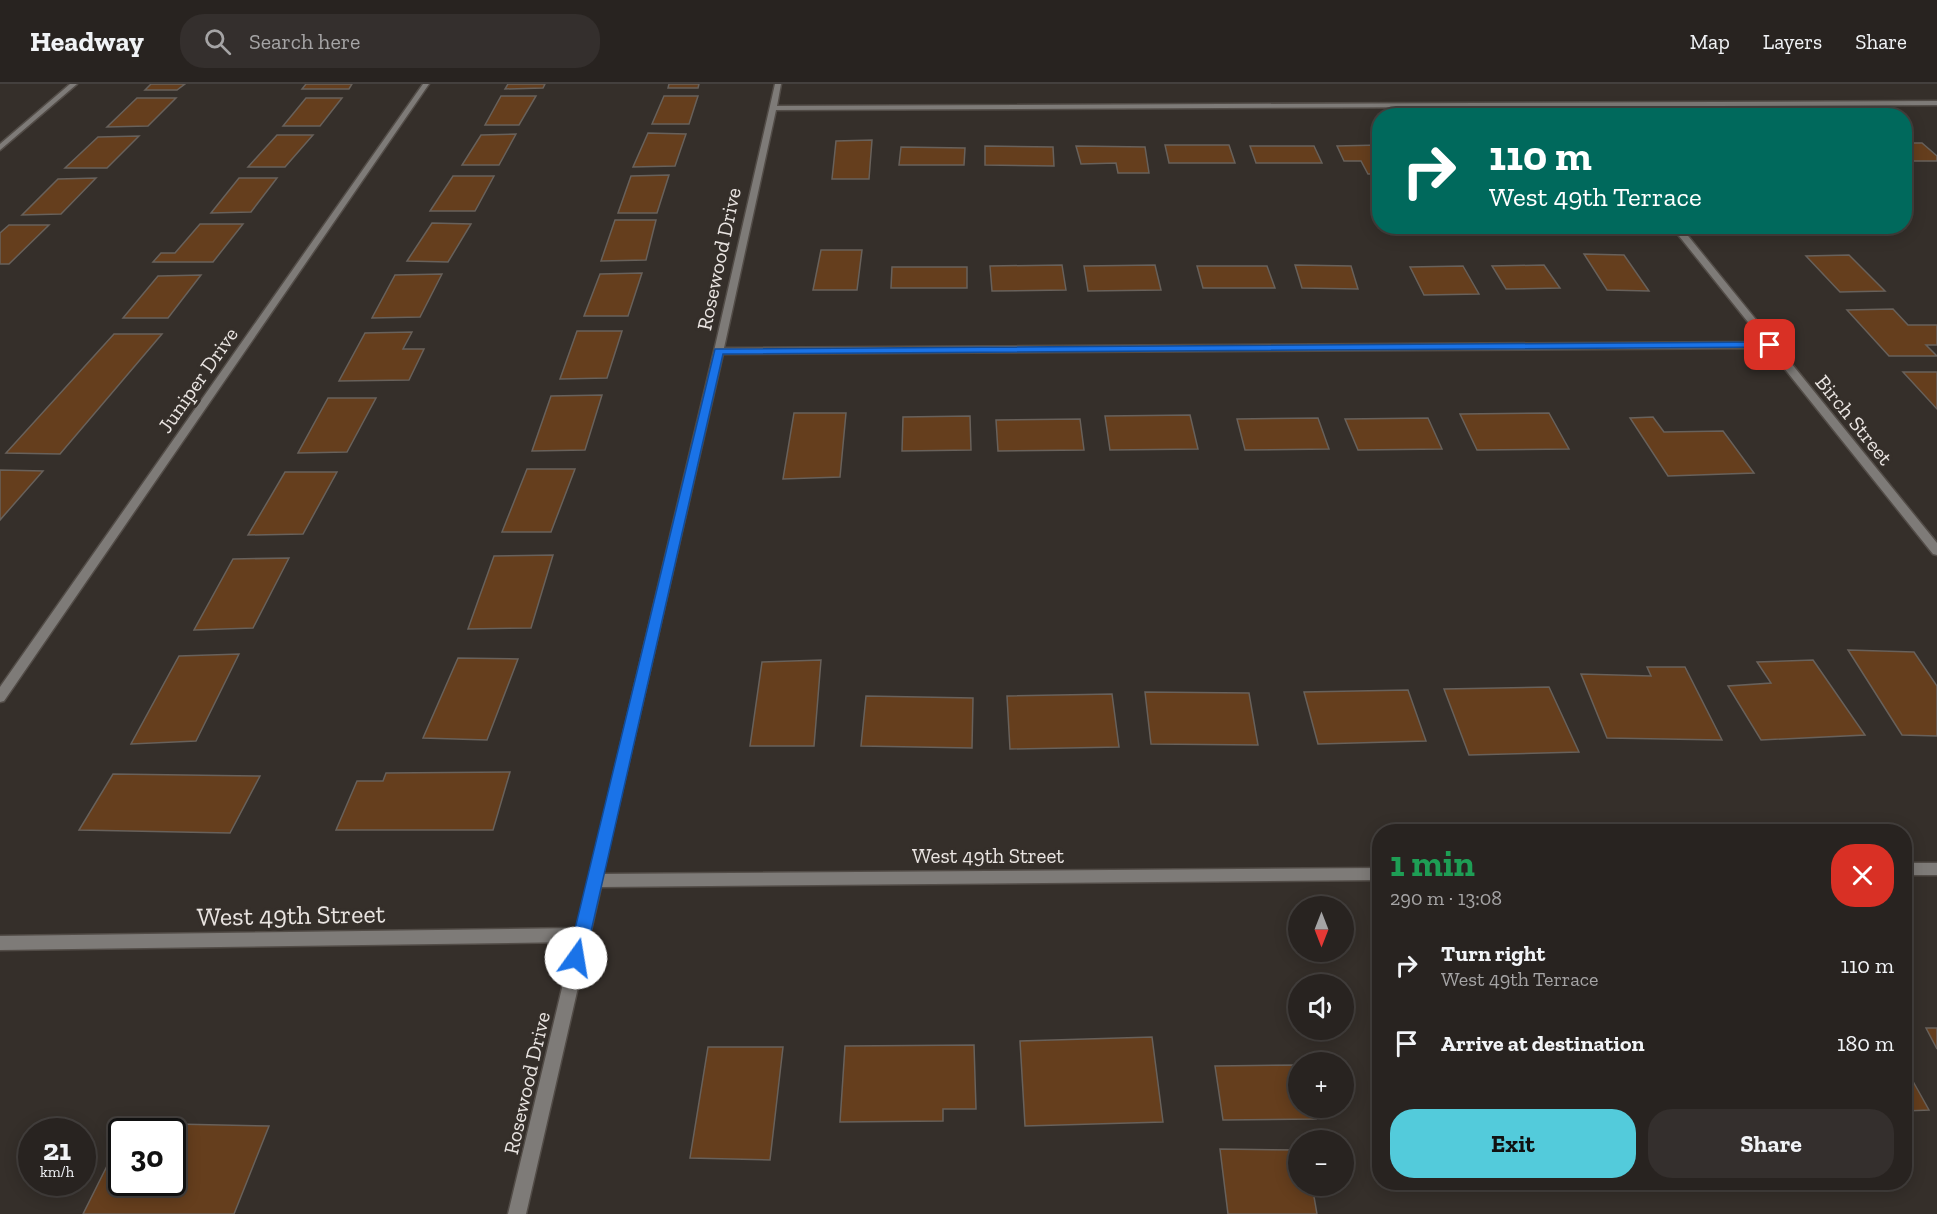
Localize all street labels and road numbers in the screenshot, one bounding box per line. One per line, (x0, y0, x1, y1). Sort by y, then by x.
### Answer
street label: Rosewood Drive (691, 185, 746, 333)
street label: Juniper Drive (152, 322, 243, 437)
street label: Birch Street (1810, 370, 1898, 470)
street label: West 49th Street (912, 843, 1064, 868)
street label: West 49th Street (197, 897, 386, 933)
street label: Rosewood Drive (498, 1009, 555, 1157)

